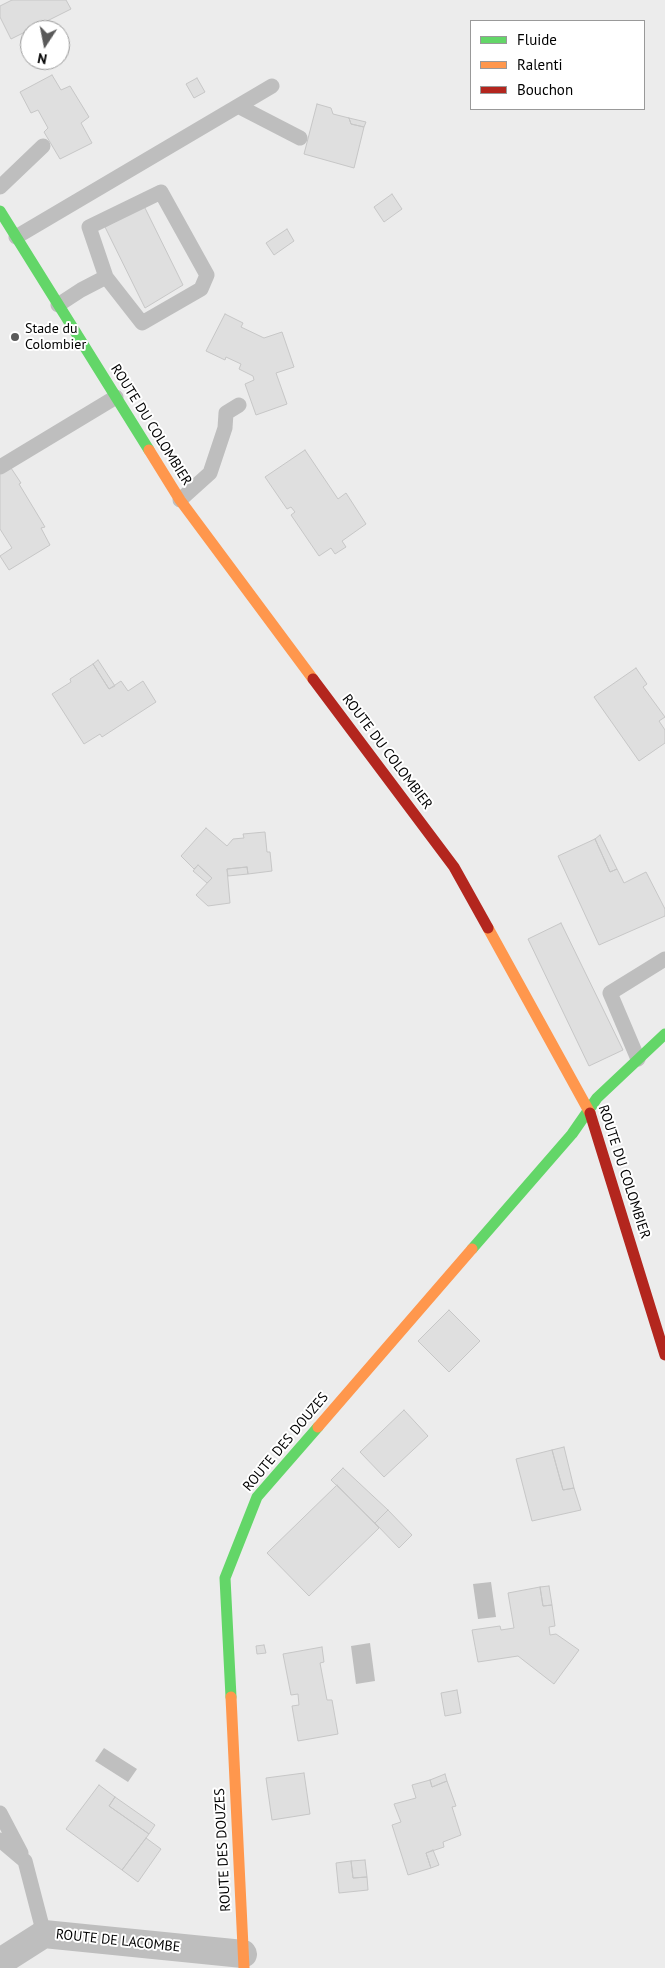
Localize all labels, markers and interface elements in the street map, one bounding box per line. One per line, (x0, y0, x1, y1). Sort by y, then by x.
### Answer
north arrow (20, 20, 70, 70)
legend (470, 20, 645, 110)
text: Fluide (517, 30, 557, 49)
text: N (36, 49, 49, 68)
text: Ralenti (517, 55, 563, 74)
text: Bouchon (517, 80, 573, 99)
place label: Stade du Colombier (25, 321, 86, 354)
marker: Stade du Colombier (9, 331, 21, 343)
street label: ROUTE DU COLOMBIER (107, 361, 195, 489)
street label: ROUTE DU COLOMBIER (338, 691, 436, 813)
street label: ROUTE DU COLOMBIER (594, 1103, 654, 1241)
street label: ROUTE DES DOUZES (240, 1389, 332, 1495)
street label: ROUTE DES DOUZES (211, 1788, 235, 1912)
street label: ROUTE DE LACOMBE (55, 1926, 181, 1956)

